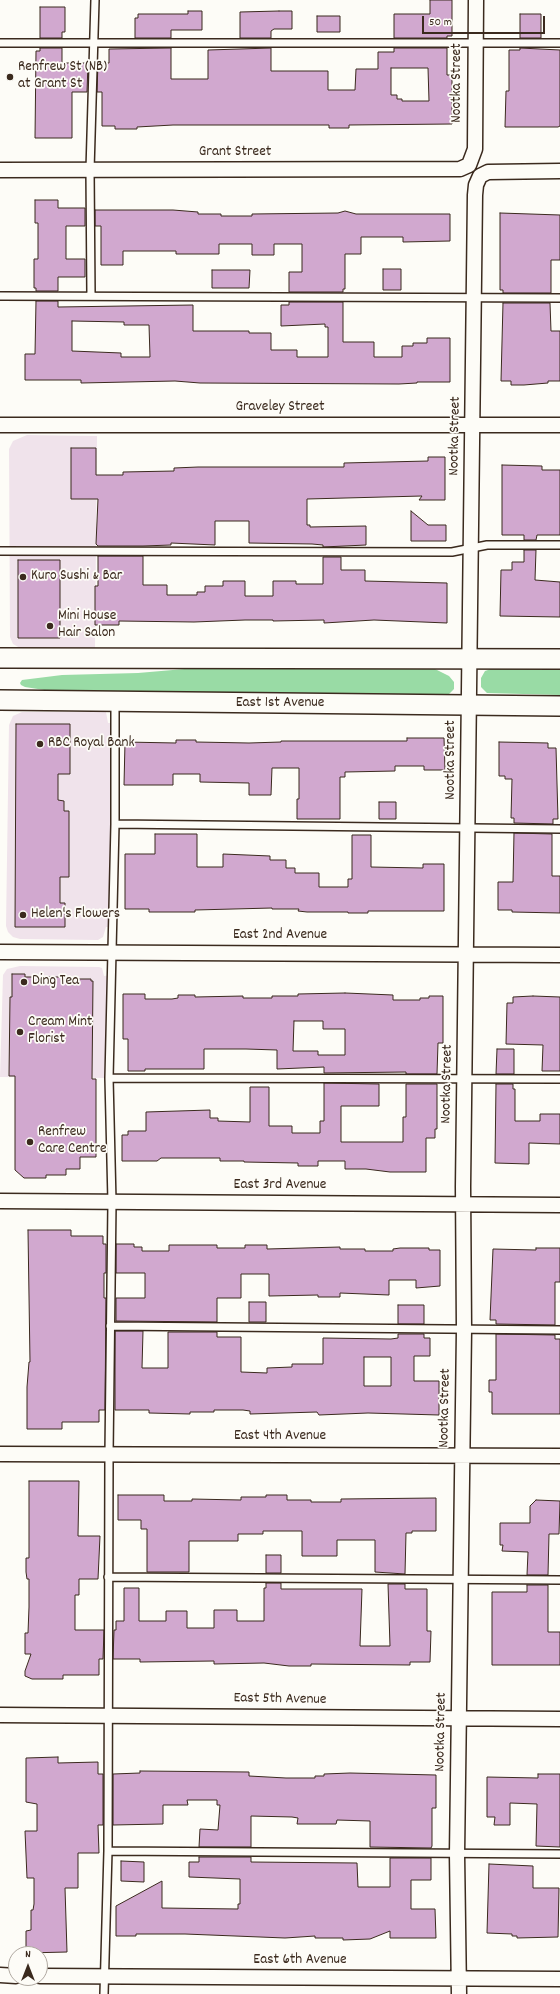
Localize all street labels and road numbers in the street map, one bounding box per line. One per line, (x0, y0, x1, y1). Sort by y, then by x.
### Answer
street label: Nootka Street (449, 43, 467, 123)
street label: Grant Street (199, 144, 271, 162)
street label: Nootka Street (446, 396, 466, 476)
street label: Graveley Street (235, 399, 325, 417)
street label: East 1st Avenue (236, 695, 324, 713)
street label: Nootka Street (443, 720, 461, 800)
street label: East 2nd Avenue (233, 927, 327, 945)
street label: Nootka Street (438, 1044, 458, 1124)
street label: East 3rd Avenue (234, 1177, 326, 1195)
street label: Nootka Street (436, 1368, 456, 1448)
street label: East 4th Avenue (234, 1428, 326, 1446)
street label: East 5th Avenue (233, 1690, 327, 1710)
street label: Nootka Street (432, 1692, 452, 1772)
street label: East 6th Avenue (253, 1952, 347, 1970)

